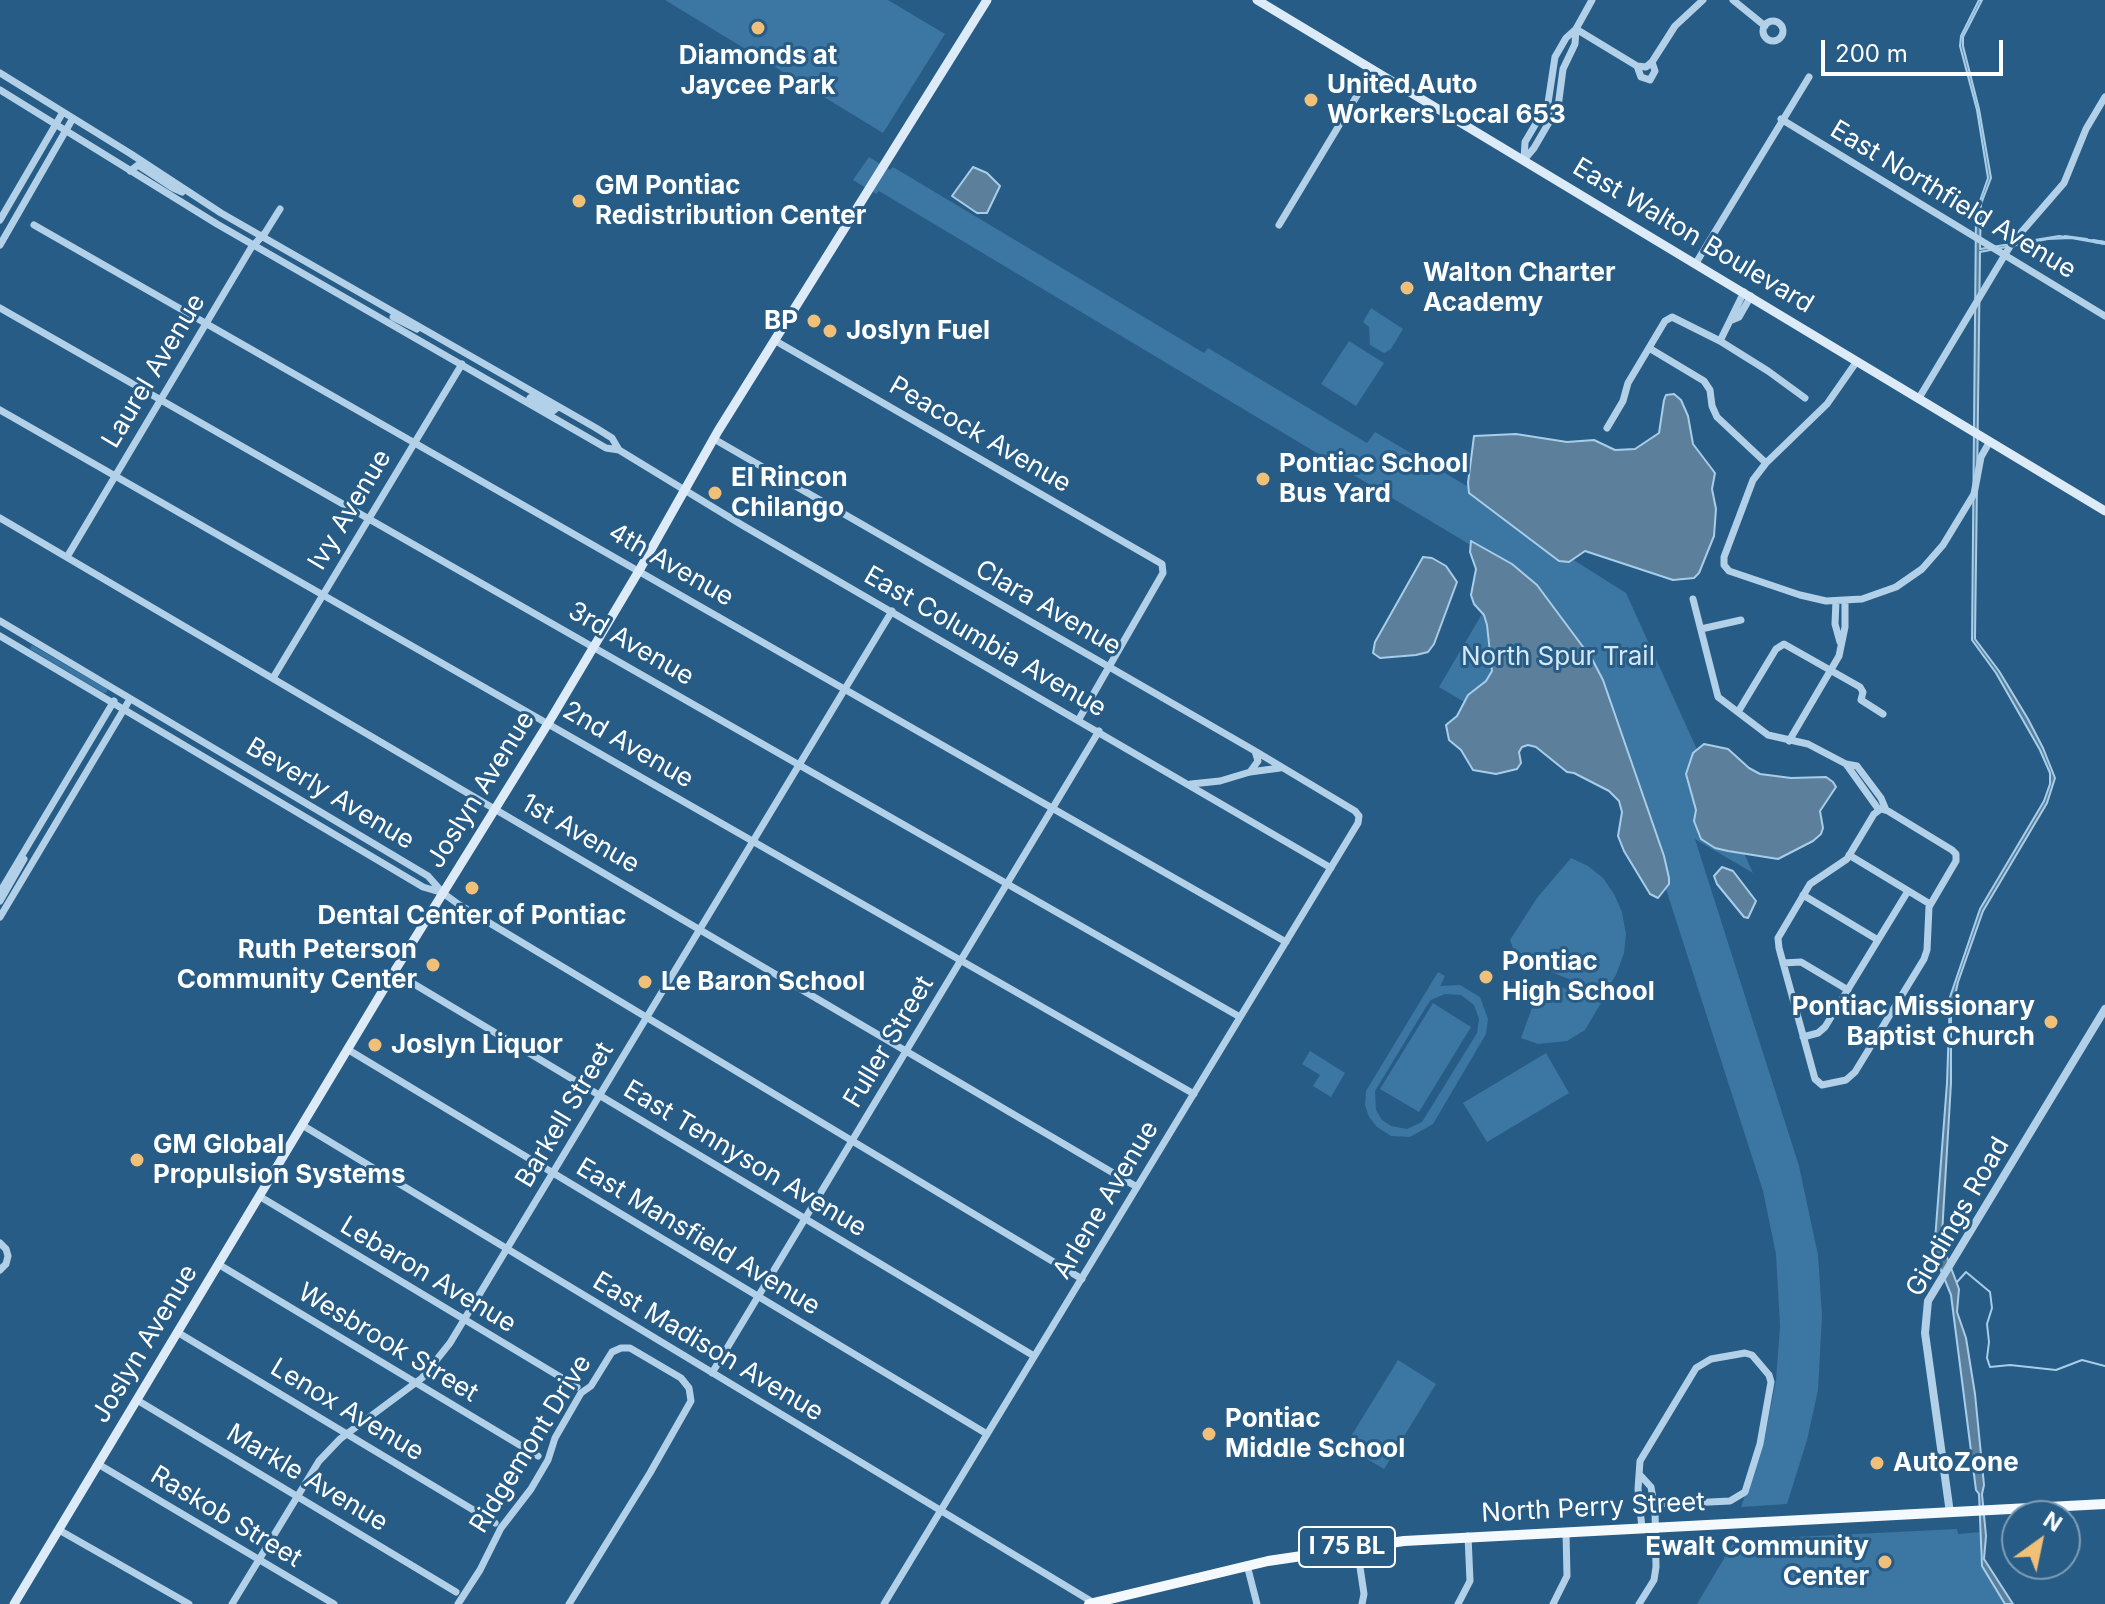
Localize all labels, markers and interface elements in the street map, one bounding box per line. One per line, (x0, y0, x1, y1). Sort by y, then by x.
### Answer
marker: Diamonds at Jaycee Park (749, 19, 767, 37)
scale bar (1825, 24, 2007, 74)
text: 200 m (1835, 39, 1908, 68)
place label: Diamonds at Jaycee Park (679, 40, 837, 102)
place label: United Auto Workers Local 653 (1327, 69, 1566, 130)
marker: United Auto Workers Local 653 (1302, 91, 1320, 109)
street label: East Northfield Avenue (1825, 114, 2081, 286)
street label: East Walton Boulevard (1567, 152, 1819, 320)
place label: GM Pontiac Redistribution Center (595, 170, 866, 232)
marker: GM Pontiac Redistribution Center (570, 192, 588, 210)
place label: Walton Charter Academy (1423, 257, 1616, 318)
marker: Walton Charter Academy (1398, 279, 1416, 297)
street label: Laurel Avenue (96, 288, 212, 454)
place label: BP (764, 305, 798, 337)
marker: BP (805, 312, 823, 330)
place label: Joslyn Fuel (846, 315, 990, 347)
marker: Joslyn Fuel (821, 322, 839, 340)
street label: Peacock Avenue (884, 370, 1076, 500)
street label: Ivy Avenue (302, 444, 398, 576)
place label: Pontiac School Bus Yard (1279, 448, 1468, 510)
place label: El Rincon Chilango (731, 462, 848, 524)
marker: Pontiac School Bus Yard (1254, 470, 1272, 488)
marker: El Rincon Chilango (706, 484, 724, 502)
street label: 4th Avenue (603, 517, 739, 613)
street label: Clara Avenue (970, 554, 1126, 662)
street label: East Columbia Avenue (858, 560, 1112, 724)
street label: 3rd Avenue (563, 595, 699, 693)
park label: North Spur Trail (1461, 641, 1655, 673)
street label: 2nd Avenue (557, 695, 699, 795)
street label: Joslyn Avenue (420, 706, 542, 874)
street label: Beverly Avenue (240, 731, 420, 857)
street label: 1st Avenue (515, 788, 645, 880)
marker: Dental Center of Pontiac (463, 879, 481, 897)
place label: Dental Center of Pontiac (318, 900, 626, 932)
place label: Ruth Peterson Community Center (177, 934, 417, 996)
place label: Pontiac High School (1502, 946, 1655, 1008)
marker: Ruth Peterson Community Center (424, 956, 442, 974)
place label: Le Baron School (661, 966, 865, 998)
marker: Pontiac High School (1477, 968, 1495, 986)
street label: Fuller Street (837, 971, 941, 1113)
marker: Le Baron School (636, 973, 654, 991)
place label: Pontiac Missionary Baptist Church (1792, 991, 2035, 1052)
marker: Pontiac Missionary Baptist Church (2042, 1013, 2060, 1031)
place label: Joslyn Liquor (391, 1029, 563, 1061)
marker: Joslyn Liquor (366, 1036, 384, 1054)
street label: Barkell Street (509, 1037, 621, 1193)
street label: East Tennyson Avenue (618, 1074, 872, 1244)
street label: Arlene Avenue (1047, 1115, 1165, 1285)
place label: GM Global Propulsion Systems (153, 1129, 406, 1190)
street label: Giddings Road (1900, 1132, 2016, 1302)
marker: GM Global Propulsion Systems (128, 1151, 146, 1169)
street label: East Mansfield Avenue (570, 1152, 826, 1322)
street label: Lebaron Avenue (334, 1210, 522, 1340)
street label: Joslyn Avenue (85, 1259, 205, 1429)
street label: East Madison Avenue (587, 1266, 829, 1428)
street label: Wesbrook Street (292, 1277, 484, 1409)
street label: Ridgemont Drive (464, 1349, 598, 1539)
street label: Lenox Avenue (265, 1352, 429, 1468)
place label: Pontiac Middle School (1225, 1403, 1405, 1464)
street label: Markle Avenue (221, 1418, 393, 1538)
marker: Pontiac Middle School (1200, 1425, 1218, 1443)
place label: AutoZone (1893, 1447, 2019, 1479)
marker: AutoZone (1868, 1454, 1886, 1472)
street label: Raskob Street (145, 1460, 307, 1574)
street label: North Perry Street (1480, 1487, 1706, 1529)
north arrow (2001, 1500, 2081, 1580)
text: N (2039, 1506, 2067, 1537)
road number: I 75 BL (1299, 1527, 1395, 1567)
place label: Ewalt Community Center (1645, 1531, 1869, 1592)
marker: Ewalt Community Center (1876, 1553, 1894, 1571)

